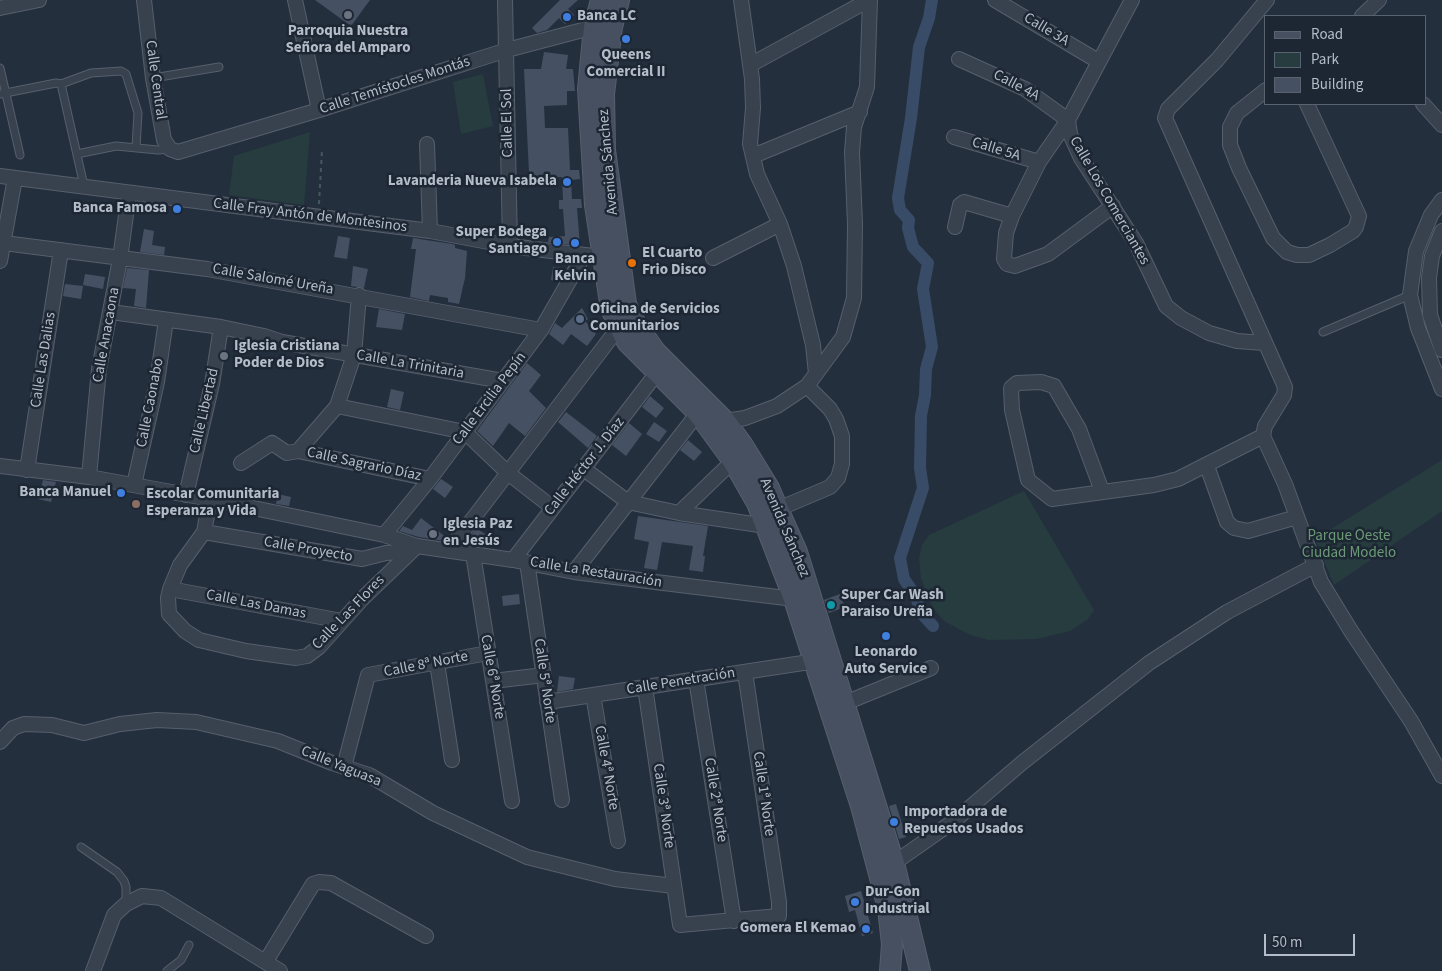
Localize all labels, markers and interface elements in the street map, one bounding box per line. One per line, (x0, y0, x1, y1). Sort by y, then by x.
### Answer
place label: Banca LC (577, 8, 636, 26)
marker: Parroquia Nuestra Señora del Amparo (342, 9, 354, 21)
street label: Calle 3A (1020, 9, 1072, 51)
marker: Banca LC (561, 11, 573, 23)
legend (1264, 15, 1427, 105)
place label: Parroquia Nuestra Señora del Amparo (285, 23, 411, 58)
text: Road (1311, 24, 1343, 45)
marker: Queens Comercial II (620, 33, 632, 45)
street label: Calle Central (141, 39, 169, 121)
place label: Queens Comercial II (587, 47, 665, 82)
text: Park (1311, 49, 1339, 70)
street label: Calle Temístocles Montás (318, 53, 472, 119)
street label: Calle 4A (990, 66, 1042, 106)
text: Building (1311, 74, 1363, 95)
street label: Calle El Sol (498, 88, 518, 158)
street label: Avenida Sánchez (595, 109, 623, 215)
street label: Calle 5A (970, 134, 1022, 166)
street label: Calle Los Comerciantes (1065, 134, 1153, 268)
place label: Lavanderia Nueva Isabela (388, 173, 557, 191)
marker: Lavanderia Nueva Isabela (561, 176, 573, 188)
street label: Calle Fray Antón de Montesinos (212, 195, 408, 237)
place label: Banca Famosa (73, 200, 167, 218)
marker: Banca Famosa (171, 203, 183, 215)
place label: Super Bodega Santiago (456, 224, 547, 259)
marker: Super Bodega Santiago (551, 236, 563, 248)
marker: Banca Kelvin (569, 237, 581, 249)
place label: El Cuarto Frio Disco (642, 245, 706, 280)
place label: Banca Kelvin (554, 251, 596, 286)
marker: El Cuarto Frio Disco (626, 257, 638, 269)
street label: Calle Salomé Ureña (211, 260, 335, 300)
street label: Calle Anacaona (90, 286, 124, 384)
place label: Oficina de Servicios Comunitarios (590, 301, 720, 336)
street label: Calle Las Dalias (28, 311, 60, 409)
marker: Oficina de Servicios Comunitarios (574, 313, 586, 325)
place label: Iglesia Cristiana Poder de Dios (234, 338, 340, 373)
street label: Calle La Trinitaria (355, 347, 465, 383)
street label: Calle Ercilia Pepín (449, 349, 531, 449)
marker: Iglesia Cristiana Poder de Dios (218, 350, 230, 362)
street label: Calle Caonabo (134, 357, 168, 449)
street label: Calle Libertad (186, 367, 224, 455)
street label: Calle Héctor J. Díaz (541, 414, 629, 520)
street label: Calle Sagrario Díaz (305, 444, 423, 486)
street label: Avenida Sánchez (755, 476, 813, 580)
place label: Banca Manuel (19, 484, 111, 502)
place label: Escolar Comunitaria Esperanza y Vida (146, 486, 279, 521)
marker: Banca Manuel (115, 487, 127, 499)
marker: Escolar Comunitaria Esperanza y Vida (130, 498, 142, 510)
place label: Iglesia Paz en Jesús (443, 516, 513, 551)
marker: Iglesia Paz en Jesús (427, 528, 439, 540)
park label: Parque Oeste Ciudad Modelo (1302, 528, 1396, 563)
street label: Calle Proyecto (262, 533, 354, 567)
street label: Calle La Restauración (529, 554, 663, 592)
street label: Calle Las Flores (309, 572, 389, 654)
street label: Calle Las Damas (205, 586, 307, 624)
place label: Super Car Wash Paraiso Ureña (841, 587, 944, 622)
marker: Super Car Wash Paraiso Ureña (825, 599, 837, 611)
marker: Leonardo Auto Service (880, 630, 892, 642)
street label: Calle 6ª Norte (476, 633, 508, 721)
street label: Calle 5ª Norte (529, 638, 559, 724)
place label: Leonardo Auto Service (845, 644, 927, 679)
street label: Calle 8ª Norte (382, 648, 470, 682)
street label: Calle Penetración (625, 665, 737, 699)
street label: Calle 4ª Norte (590, 724, 622, 812)
street label: Calle Yaguasa (298, 743, 384, 791)
street label: Calle 1ª Norte (748, 751, 778, 837)
street label: Calle 2ª Norte (699, 757, 731, 843)
street label: Calle 3ª Norte (648, 763, 678, 849)
place label: Importadora de Repuestos Usados (904, 804, 1023, 839)
marker: Importadora de Repuestos Usados (888, 816, 900, 828)
place label: Dur-Gon Industrial (865, 884, 930, 919)
marker: Dur-Gon Industrial (849, 896, 861, 908)
place label: Gomera El Kemao (740, 920, 856, 938)
marker: Gomera El Kemao (860, 923, 872, 935)
scale bar (1267, 924, 1358, 956)
text: 50 m (1272, 932, 1302, 953)

